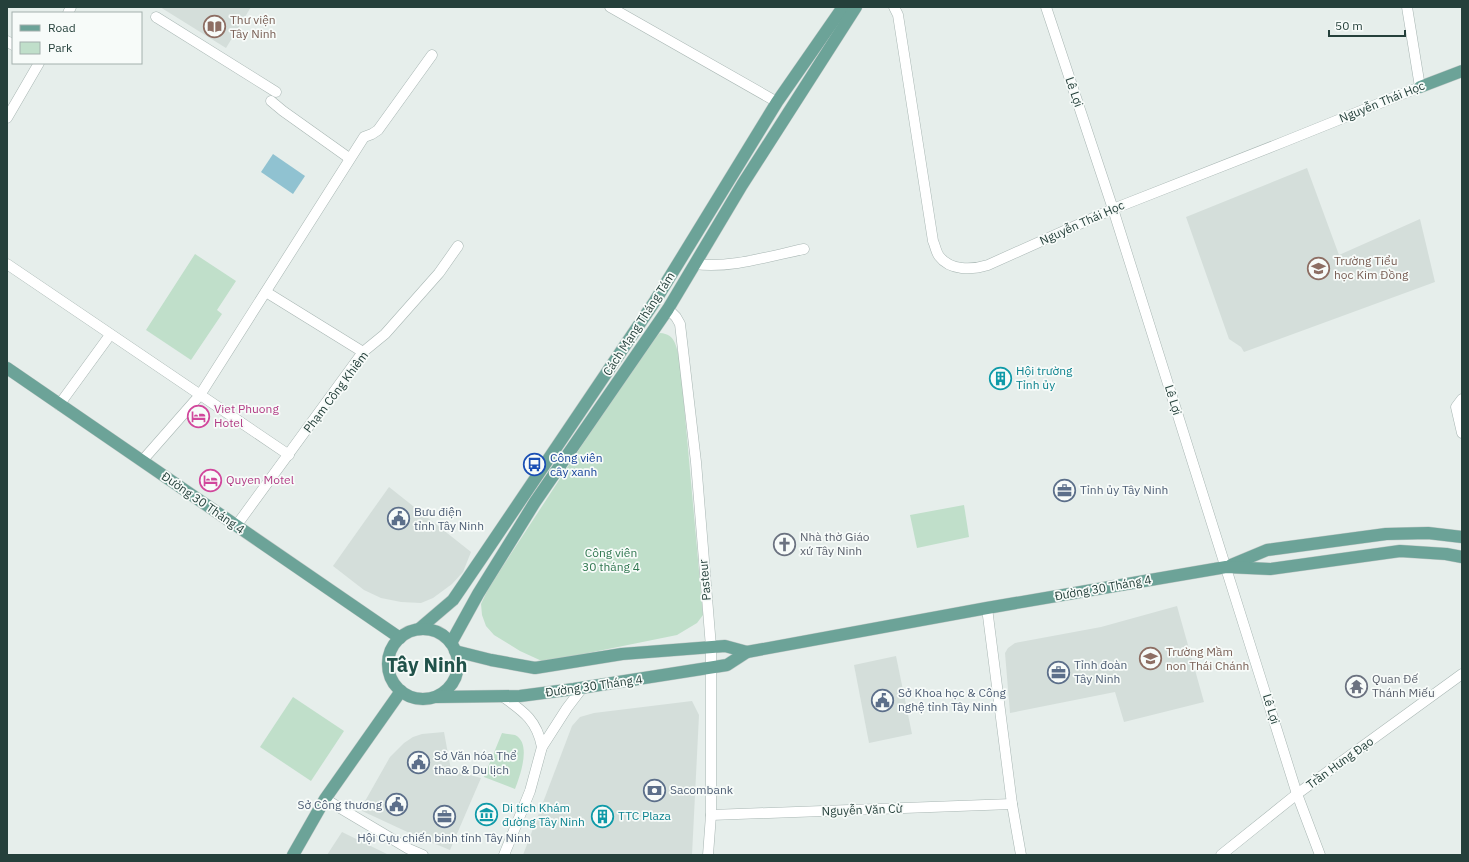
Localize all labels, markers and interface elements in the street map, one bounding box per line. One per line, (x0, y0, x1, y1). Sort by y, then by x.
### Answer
legend (12, 12, 142, 64)
place label: Thư viện Tây Ninh (230, 12, 276, 41)
scale bar (1329, 12, 1405, 38)
library icon: Thư viện Tây Ninh (202, 14, 228, 40)
text: 50 m (1335, 18, 1363, 33)
text: Road (48, 20, 76, 35)
text: Park (48, 40, 73, 55)
street label: Lê Lợi (1062, 75, 1087, 109)
street label: Nguyễn Thái Học (1337, 78, 1427, 126)
street label: Nguyễn Thái Học (1037, 197, 1126, 248)
place label: Trường Tiểu học Kim Đồng (1334, 253, 1409, 282)
school or university icon: Trường Tiểu học Kim Đồng (1305, 255, 1331, 281)
street label: Cách Mạng Tháng Tám (599, 269, 678, 378)
street label: Phạm Công Khiêm (300, 348, 371, 436)
place label: Hội trường Tỉnh ủy (1016, 363, 1073, 392)
building icon: Hội trường Tỉnh ủy (988, 365, 1014, 391)
street label: Lê Lợi (1162, 383, 1185, 417)
place label: Viet Phuong Hotel (214, 401, 279, 430)
hotel icon: Viet Phuong Hotel (186, 403, 212, 429)
place label: Công viên cây xanh (550, 450, 602, 479)
bus stop icon: Công viên cây xanh (521, 452, 547, 478)
hotel icon: Quyen Motel (198, 467, 224, 493)
street label: Đường 30 Tháng 4 (159, 468, 248, 537)
place label: Quyen Motel (226, 472, 294, 487)
office icon: Tỉnh ủy Tây Ninh (1051, 477, 1077, 503)
place label: Tỉnh ủy Tây Ninh (1080, 482, 1168, 497)
place label: Bưu điện tỉnh Tây Ninh (414, 504, 484, 533)
public building icon: Bưu điện tỉnh Tây Ninh (385, 506, 411, 532)
place label: Nhà thờ Giáo xứ Tây Ninh (800, 529, 870, 558)
church icon: Nhà thờ Giáo xứ Tây Ninh (772, 531, 798, 557)
park label: Công viên 30 tháng 4 (582, 545, 640, 574)
street label: Pasteur (695, 558, 714, 601)
street label: Đường 30 Tháng 4 (1053, 572, 1153, 603)
place label: Trường Mầm non Thái Chánh (1166, 644, 1249, 673)
school or university icon: Trường Mầm non Thái Chánh (1137, 646, 1163, 672)
district label: Tây Ninh (387, 651, 467, 678)
place label: Tỉnh đoàn Tây Ninh (1074, 657, 1127, 686)
office icon: Tỉnh đoàn Tây Ninh (1046, 659, 1072, 685)
street label: Đường 30 Tháng 4 (544, 671, 644, 700)
place label: Quan Đế Thánh Miếu (1372, 671, 1435, 700)
temple icon: Quan Đế Thánh Miếu (1343, 673, 1369, 699)
place label: Sở Khoa học & Công nghệ tỉnh Tây Ninh (898, 685, 1006, 714)
public building icon: Sở Khoa học & Công nghệ tỉnh Tây Ninh (870, 687, 896, 713)
street label: Lê Lợi (1260, 692, 1283, 726)
street label: Trần Hưng Đạo (1303, 733, 1376, 792)
place label: Sở Văn hóa Thể thao & Du lịch (434, 748, 517, 777)
public building icon: Sở Văn hóa Thể thao & Du lịch (405, 750, 431, 776)
bank icon: Sacombank (641, 777, 667, 803)
place label: Sacombank (670, 782, 734, 797)
public building icon: Sở Công thương (384, 792, 410, 818)
place label: Sở Công thương (298, 797, 383, 812)
place label: Di tích Khám đường Tây Ninh (502, 800, 585, 829)
street label: Nguyễn Văn Cừ (821, 801, 903, 818)
museum icon: Di tích Khám đường Tây Ninh (474, 802, 500, 828)
building icon: TTC Plaza (589, 803, 615, 829)
office icon: Hội Cựu chiến binh tỉnh Tây Ninh (431, 804, 457, 830)
place label: TTC Plaza (618, 808, 672, 823)
place label: Hội Cựu chiến binh tỉnh Tây Ninh (357, 830, 531, 845)

